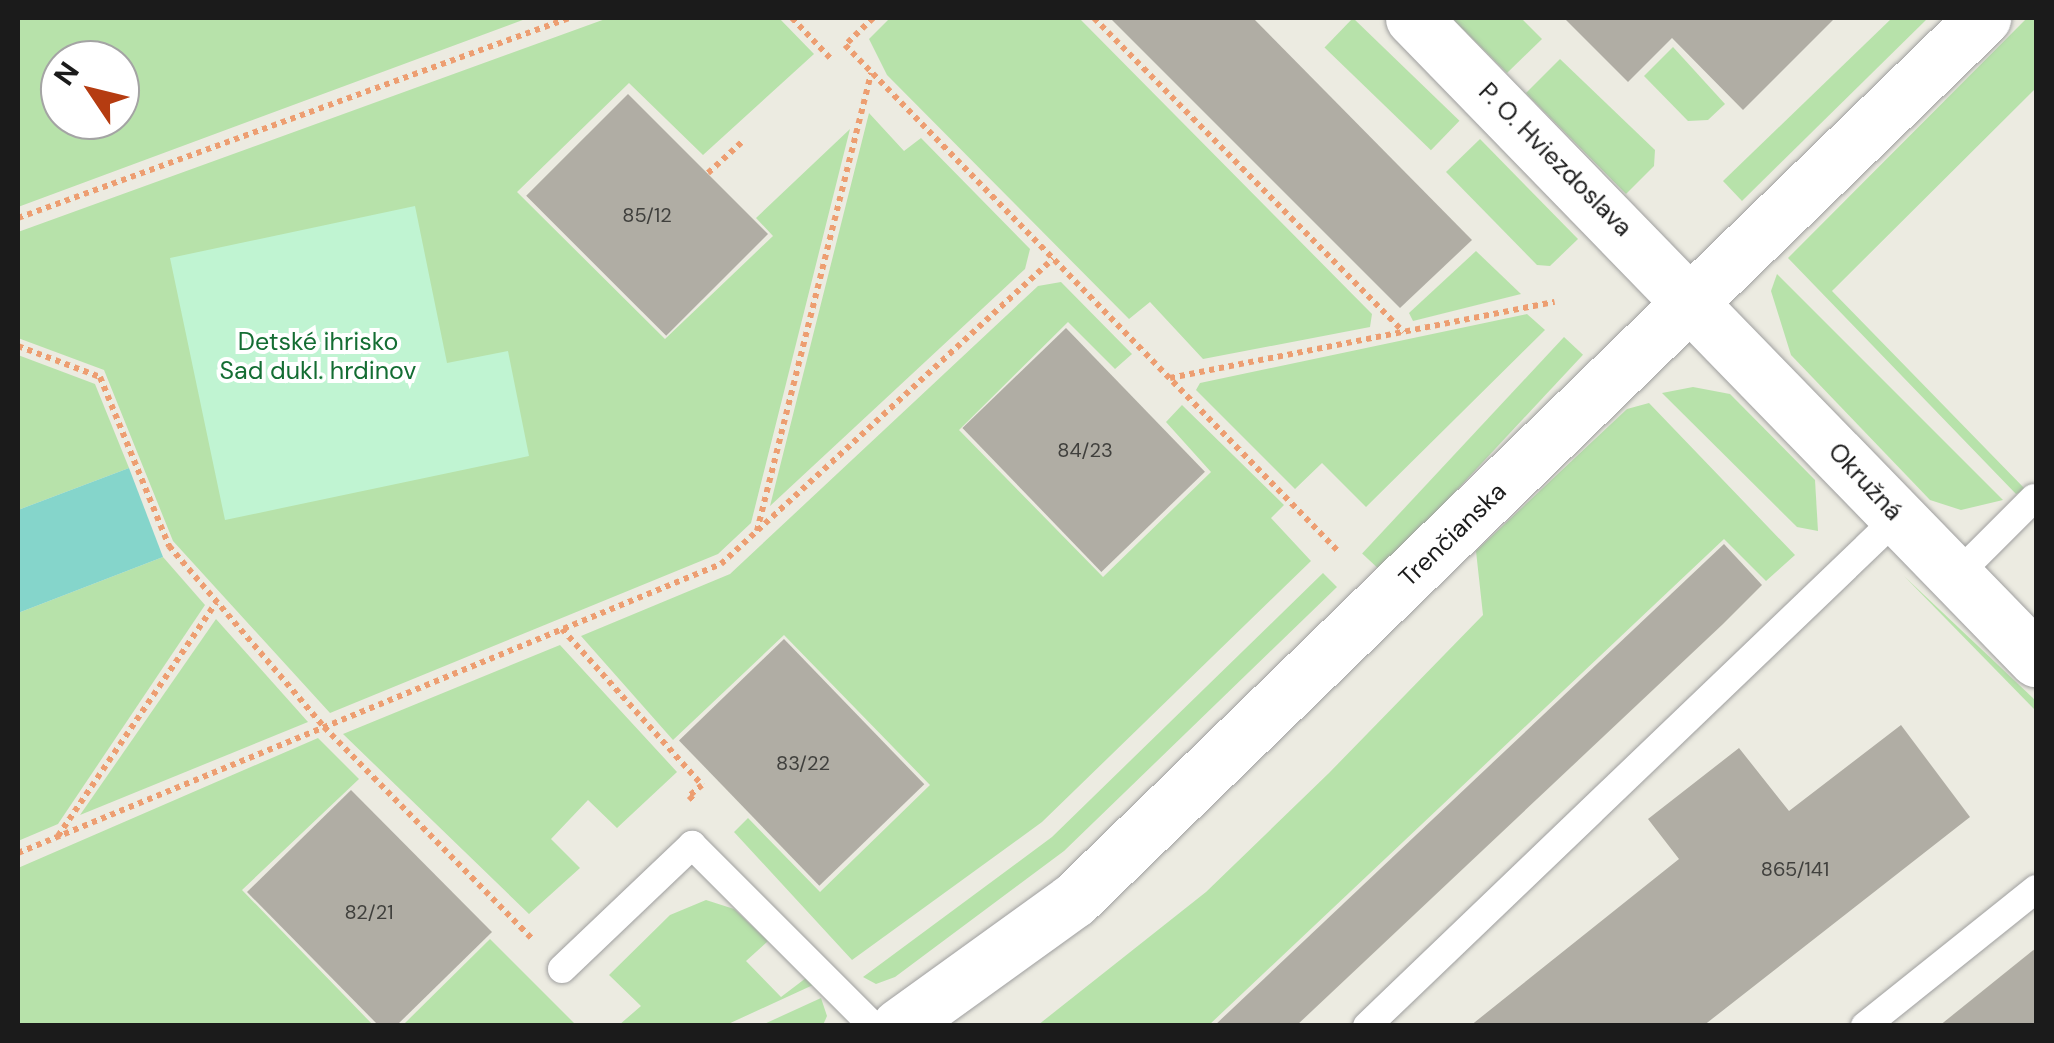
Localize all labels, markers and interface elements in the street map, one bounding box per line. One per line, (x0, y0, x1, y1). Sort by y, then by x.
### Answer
north arrow (40, 40, 140, 140)
text: N (46, 55, 88, 93)
street label: P. O. Hviezdoslava (1472, 77, 1638, 243)
house number: 85/12 (622, 203, 672, 227)
park label: Detské ihrisko Sad dukl. hrdinov (220, 328, 416, 387)
street label: Okružná (1822, 437, 1908, 527)
house number: 84/23 (1057, 438, 1113, 462)
street label: Trenčianska (1393, 477, 1513, 593)
house number: 83/22 (776, 751, 830, 775)
house number: 865/141 (1761, 857, 1829, 881)
house number: 82/21 (345, 900, 393, 924)

